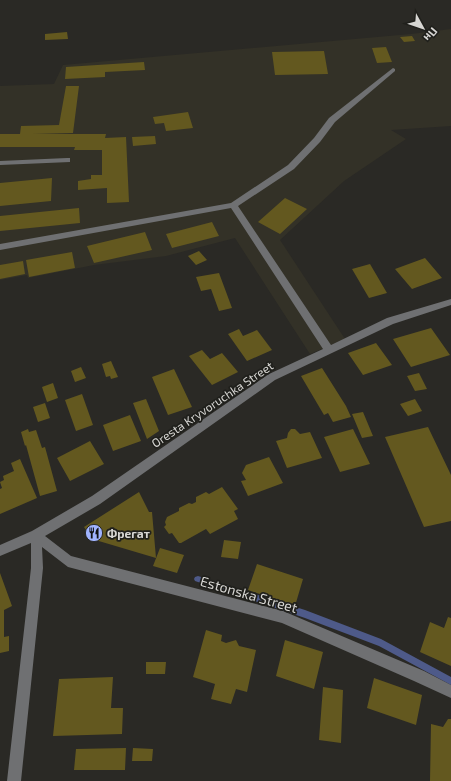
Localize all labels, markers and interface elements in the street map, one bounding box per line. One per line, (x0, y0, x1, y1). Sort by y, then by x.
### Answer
north arrow (403, 8, 443, 48)
text: Пн (421, 25, 441, 44)
street label: Oresta Kryvoruchka Street (149, 358, 276, 450)
restaurant icon: Фрегат (84, 523, 104, 543)
place label: Фрегат (107, 526, 150, 540)
street label: Estonska Street (198, 572, 300, 616)

